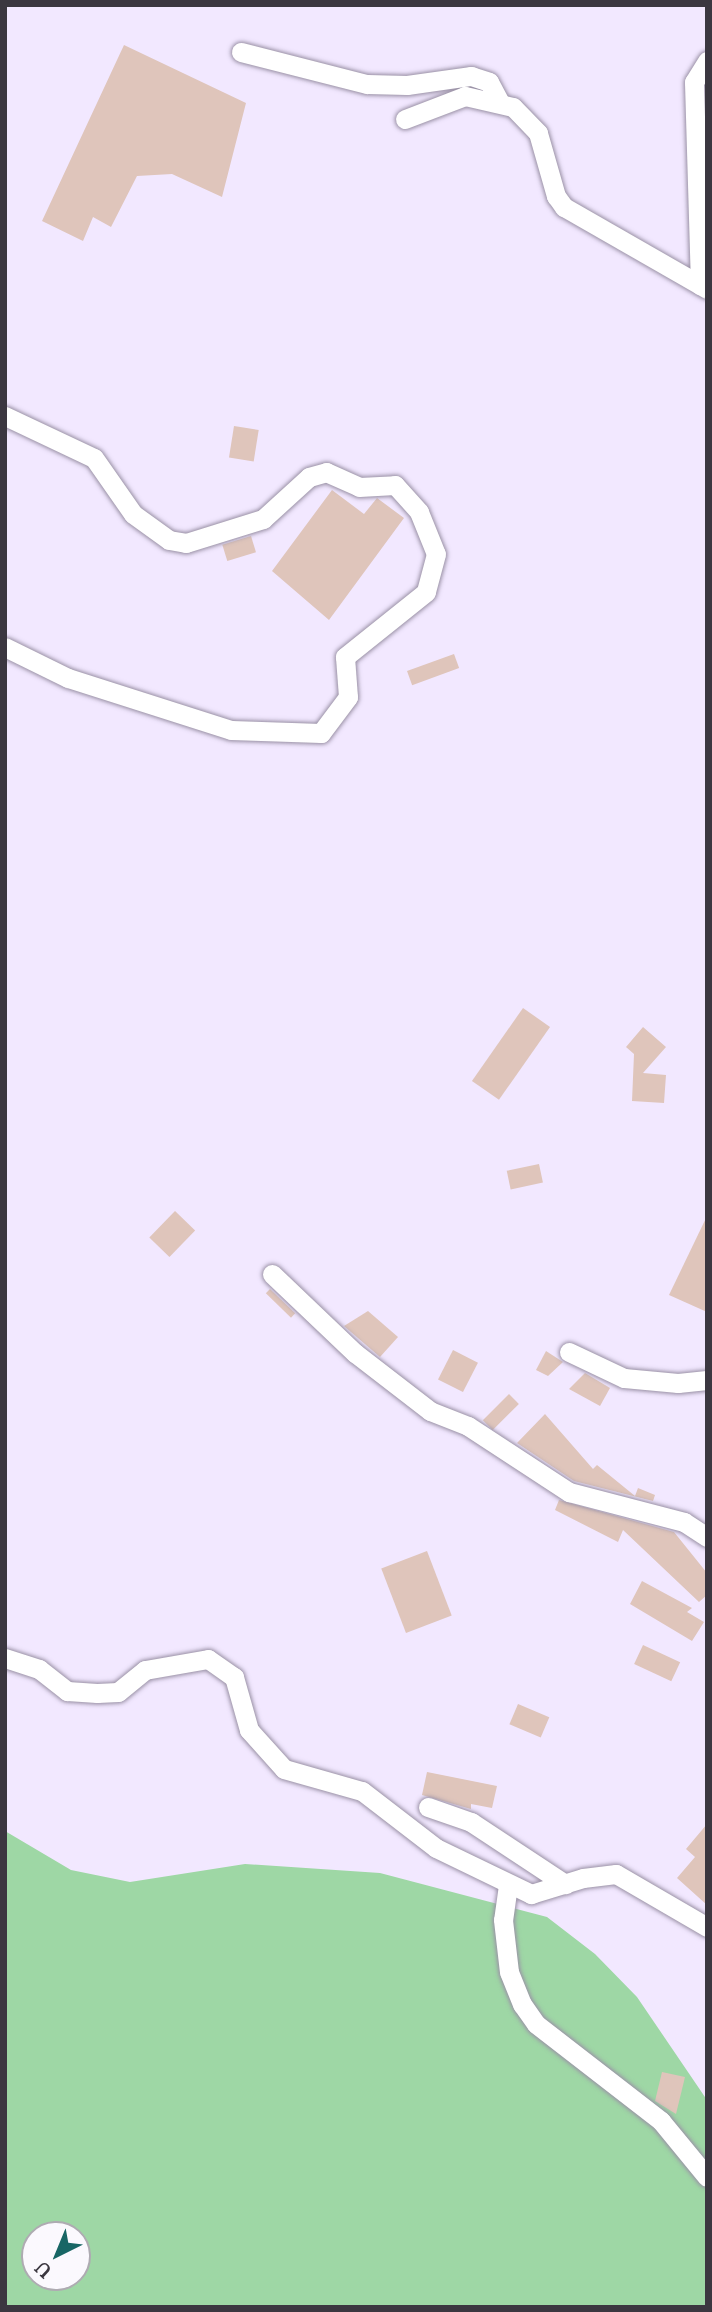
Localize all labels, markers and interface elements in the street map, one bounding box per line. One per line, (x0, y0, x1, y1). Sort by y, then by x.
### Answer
north arrow (21, 2221, 91, 2291)
text: U (30, 2256, 57, 2284)

